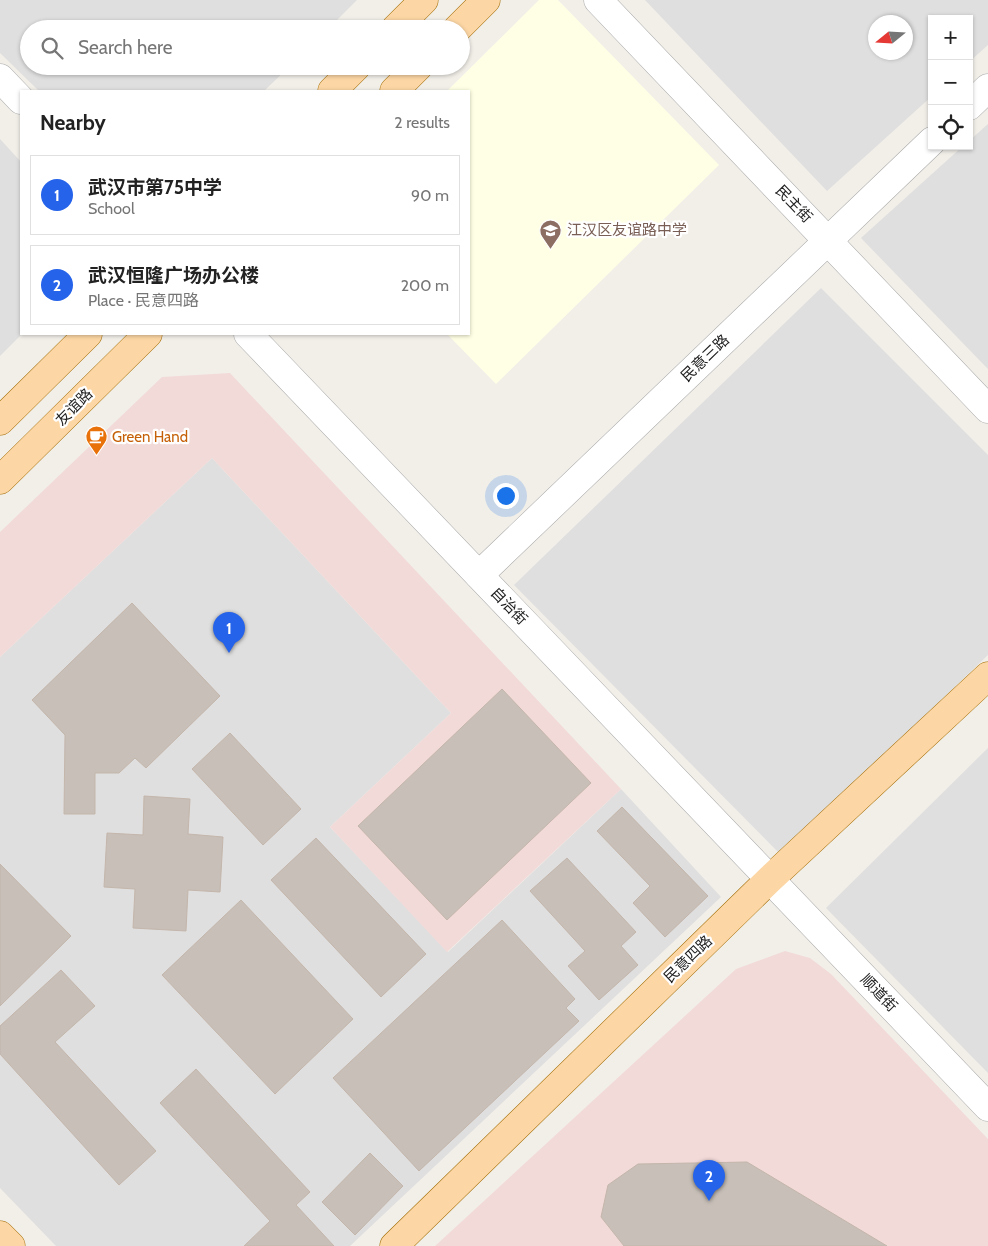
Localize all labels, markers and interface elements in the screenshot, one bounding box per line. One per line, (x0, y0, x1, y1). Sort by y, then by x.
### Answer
north arrow (868, 15, 913, 60)
map controls (928, 15, 973, 150)
button: + (928, 15, 973, 60)
search box (20, 20, 470, 75)
icon: search (38, 34, 66, 62)
text: Search here (78, 36, 172, 59)
button: − (928, 60, 973, 105)
button: locate (928, 105, 973, 150)
text: Nearby (40, 110, 106, 135)
text: 2 results (394, 113, 450, 132)
text: 武汉市第75中学 (88, 176, 222, 199)
street label: 民主街 (772, 182, 816, 226)
text: 1 (54, 186, 60, 205)
text: 90 m (411, 186, 449, 205)
text: School (88, 199, 135, 218)
school or university icon: 江汉区友谊路中学 (539, 218, 563, 249)
place label: 江汉区友谊路中学 (567, 221, 687, 239)
text: 武汉恒隆广场办公楼 (88, 264, 259, 287)
text: 2 (53, 276, 61, 295)
text: 200 m (401, 276, 449, 295)
text: Place · 民意四路 (88, 291, 199, 310)
street label: 民意三路 (677, 331, 733, 385)
street label: 友谊路 (52, 385, 96, 429)
cafe icon: Green Hand (84, 425, 108, 456)
place label: Green Hand (112, 428, 188, 446)
your location (493, 483, 519, 509)
street label: 自治街 (487, 584, 531, 628)
pin: 1 (213, 612, 245, 653)
street label: 民意四路 (660, 932, 716, 986)
street label: 顺道街 (857, 971, 901, 1015)
pin: 2 (693, 1160, 725, 1201)

